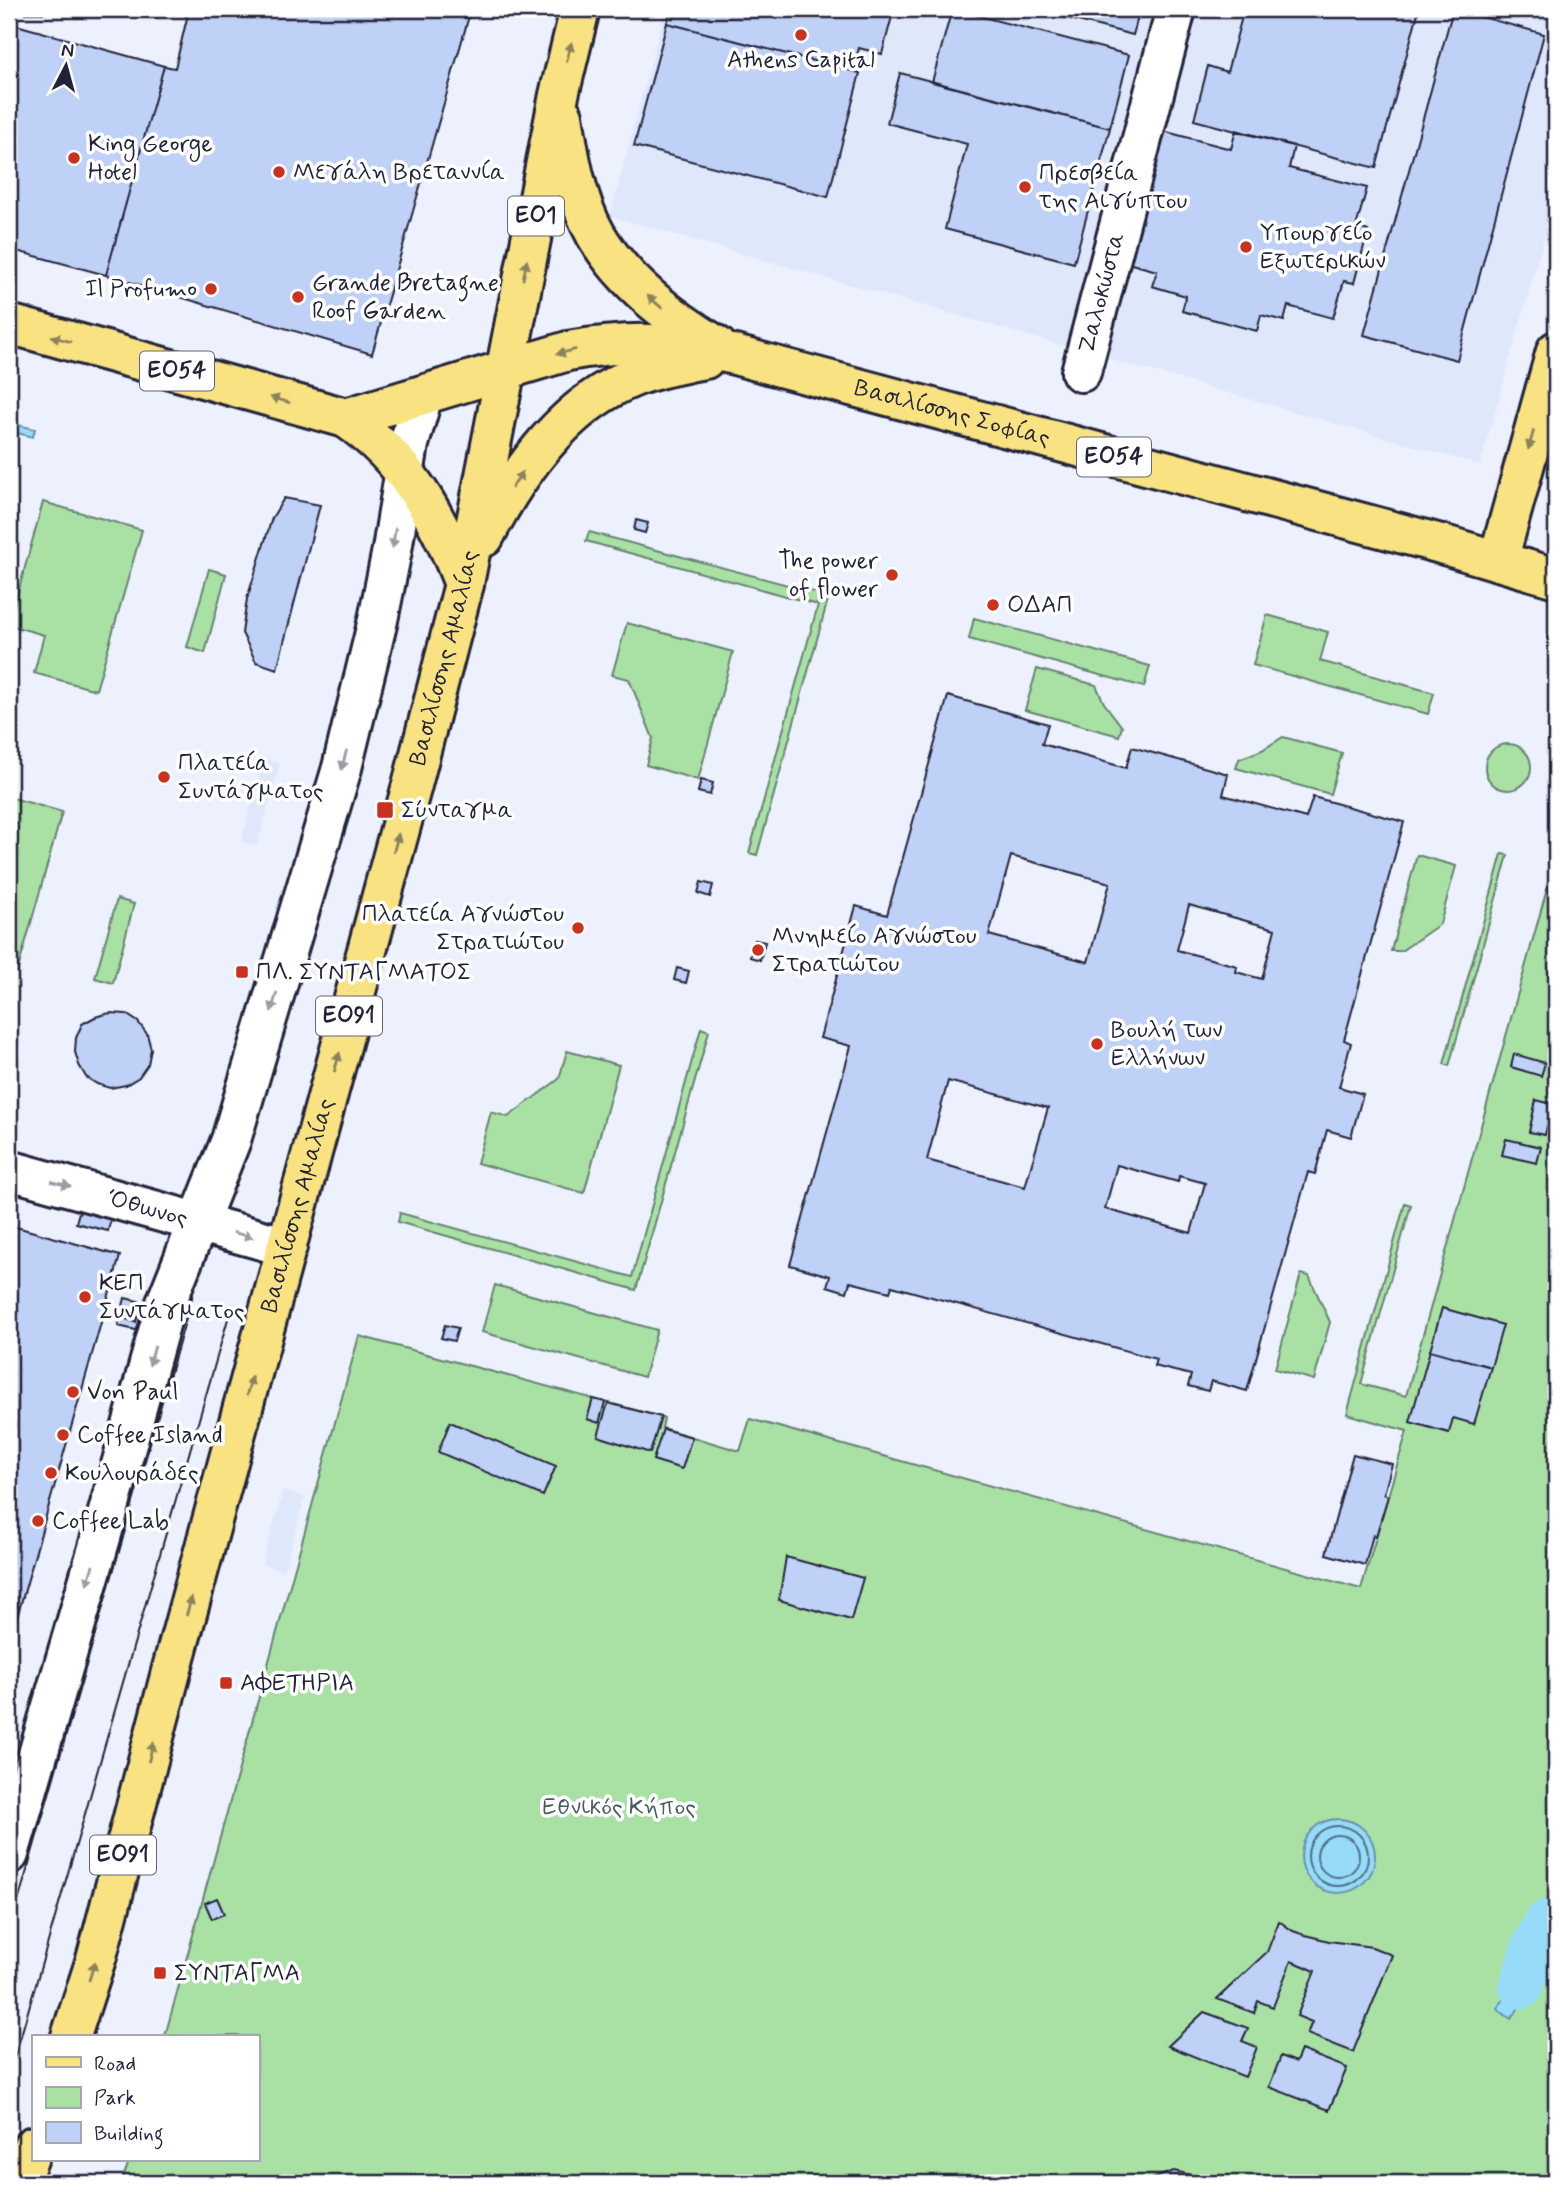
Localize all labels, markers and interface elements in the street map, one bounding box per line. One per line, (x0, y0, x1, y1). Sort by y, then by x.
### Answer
marker: Athens Capital (793, 27, 809, 43)
north arrow (32, 32, 102, 102)
text: N (60, 37, 75, 64)
one-way arrow (564, 41, 575, 63)
place label: Athens Capital (727, 45, 875, 76)
place label: King George Hotel (88, 129, 213, 188)
marker: King George Hotel (66, 150, 82, 166)
place label: Μεγάλη Βρεταννία (293, 157, 505, 188)
place label: Πρεσβεία της Αιγύπτου (1038, 158, 1187, 217)
marker: Μεγάλη Βρεταννία (271, 164, 287, 180)
marker: Πρεσβεία της Αιγύπτου (1017, 179, 1033, 195)
road number: ΕΟ1 (508, 196, 564, 236)
place label: Υπουργείο Εξωτερικών (1260, 218, 1386, 277)
street label: Ζαλοκώστα (1071, 229, 1132, 356)
marker: Υπουργείο Εξωτερικών (1238, 239, 1254, 255)
one-way arrow (519, 259, 530, 281)
place label: Grande Bretagne Roof Garden (312, 268, 499, 327)
place label: Il Profumo (85, 274, 197, 305)
marker: Il Profumo (203, 281, 219, 297)
marker: Grande Bretagne Roof Garden (290, 289, 306, 305)
one-way arrow (646, 295, 663, 310)
one-way arrow (50, 333, 71, 343)
one-way arrow (555, 347, 577, 358)
road number: ΕΟ54 (140, 352, 214, 390)
street label: Βασιλίσσης Σοφίας (851, 372, 1053, 454)
one-way arrow (269, 394, 290, 404)
one-way arrow (1525, 429, 1536, 451)
road number: ΕΟ54 (1077, 438, 1151, 477)
one-way arrow (510, 471, 524, 489)
one-way arrow (388, 527, 399, 549)
place label: The power of flower (778, 546, 878, 605)
street label: Βασιλίσσης Αμαλίας (402, 548, 486, 769)
marker: The power of flower (884, 567, 900, 583)
place label: ΟΔΑΠ (1007, 590, 1072, 621)
marker: ΟΔΑΠ (985, 597, 1001, 613)
place label: Πλατεία Συντάγματος (178, 748, 323, 807)
one-way arrow (338, 749, 349, 771)
marker: Πλατεία Συντάγματος (156, 769, 172, 785)
place label: Σύνταγμα (401, 795, 513, 826)
marker: Σύνταγμα (375, 800, 395, 820)
one-way arrow (391, 832, 402, 854)
place label: Πλατεία Αγνώστου Στρατιώτου (362, 899, 564, 958)
marker: Πλατεία Αγνώστου Στρατιώτου (570, 920, 586, 936)
place label: Μνημείο Αγνώστου Στρατιώτου (772, 921, 977, 980)
marker: Μνημείο Αγνώστου Στρατιώτου (750, 942, 766, 958)
place label: ΠΛ. ΣΥΝΤΑΓΜΑΤΟΣ (256, 957, 472, 988)
marker: ΠΛ. ΣΥΝΤΑΓΜΑΤΟΣ (234, 964, 250, 980)
one-way arrow (268, 991, 278, 1012)
road number: ΕΟ91 (316, 996, 382, 1036)
place label: Βουλή των Ελλήνων (1111, 1015, 1223, 1074)
marker: Βουλή των Ελλήνων (1089, 1036, 1105, 1052)
one-way arrow (332, 1052, 342, 1073)
street label: Βασιλίσσης Αμαλίας (254, 1095, 342, 1316)
one-way arrow (50, 1179, 72, 1190)
street label: Όθωνος (104, 1183, 191, 1234)
one-way arrow (233, 1230, 254, 1240)
place label: ΚΕΠ Συντάγματος (99, 1268, 244, 1327)
marker: ΚΕΠ Συντάγματος (77, 1289, 93, 1305)
one-way arrow (146, 1346, 156, 1367)
one-way arrow (244, 1375, 255, 1397)
place label: Von Paul (87, 1377, 178, 1408)
marker: Von Paul (65, 1384, 81, 1400)
place label: Coffee Island (77, 1420, 223, 1451)
marker: Coffee Island (55, 1427, 71, 1443)
place label: Κουλουράδες (65, 1458, 198, 1489)
marker: Κουλουράδες (43, 1465, 59, 1481)
place label: Coffee Lab (52, 1506, 169, 1537)
marker: Coffee Lab (30, 1513, 46, 1529)
one-way arrow (85, 1565, 95, 1586)
one-way arrow (185, 1595, 195, 1616)
place label: ΑΦΕΤΗΡΙΑ (240, 1668, 354, 1699)
marker: ΑΦΕΤΗΡΙΑ (218, 1675, 234, 1691)
one-way arrow (146, 1741, 157, 1763)
park label: Εθνικός Κήπος (542, 1792, 696, 1823)
road number: ΕΟ91 (90, 1836, 156, 1874)
place label: ΣΥΝΤΑΓΜΑ (174, 1958, 300, 1989)
one-way arrow (87, 1961, 97, 1982)
marker: ΣΥΝΤΑΓΜΑ (152, 1965, 168, 1981)
legend (32, 2035, 259, 2160)
text: Road (94, 2050, 136, 2078)
text: Park (94, 2084, 136, 2112)
text: Building (94, 2120, 164, 2150)

